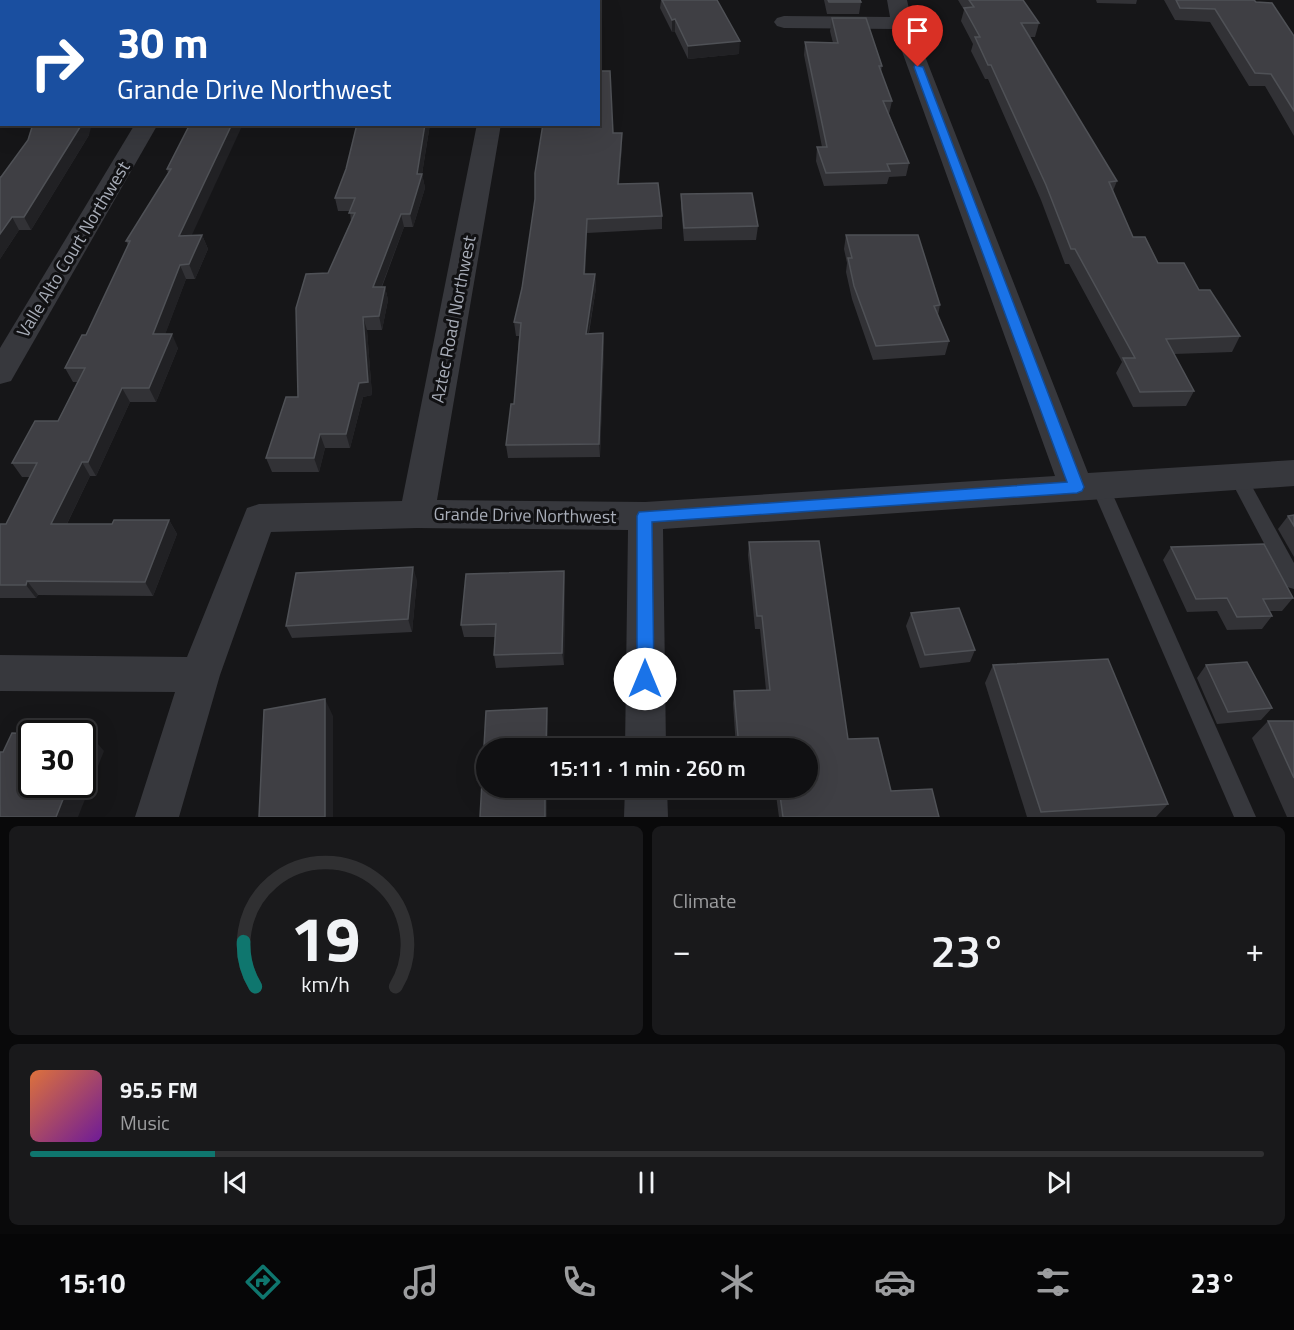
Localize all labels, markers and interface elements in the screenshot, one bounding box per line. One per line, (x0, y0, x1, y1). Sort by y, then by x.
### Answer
pin (892, 5, 943, 67)
text: 30 m (117, 10, 209, 74)
icon: arrive (901, 14, 934, 47)
icon: right (18, 24, 96, 102)
text: Grande Drive Northwest (117, 68, 392, 109)
street label: Valle Alto Court Northwest (10, 155, 137, 342)
street label: Aztec Road Northwest (424, 232, 483, 405)
street label: Grande Drive Northwest (433, 500, 617, 530)
position arrow (613, 647, 677, 711)
speed limit sign: 30 (18, 720, 96, 798)
text: 15:11 · 1 min · 260 m (548, 751, 746, 785)
text: Climate (673, 885, 736, 916)
text: 19 (291, 890, 361, 985)
text: 23° (930, 916, 1006, 984)
text: − (673, 925, 691, 975)
text: + (1246, 925, 1264, 975)
text: km/h (301, 969, 350, 1001)
text: 95.5 FM (120, 1073, 198, 1107)
text: Music (120, 1107, 170, 1138)
icon: previous (219, 1166, 252, 1199)
icon: pause (630, 1166, 663, 1199)
icon: next (1042, 1166, 1075, 1199)
icon: directions (242, 1261, 284, 1303)
icon: music (400, 1261, 442, 1303)
icon: phone (558, 1261, 600, 1303)
icon: climate (716, 1261, 758, 1303)
icon: car (874, 1261, 916, 1303)
icon: filters (1032, 1261, 1074, 1303)
text: 15:10 (58, 1262, 125, 1303)
text: 23° (1190, 1262, 1236, 1303)

